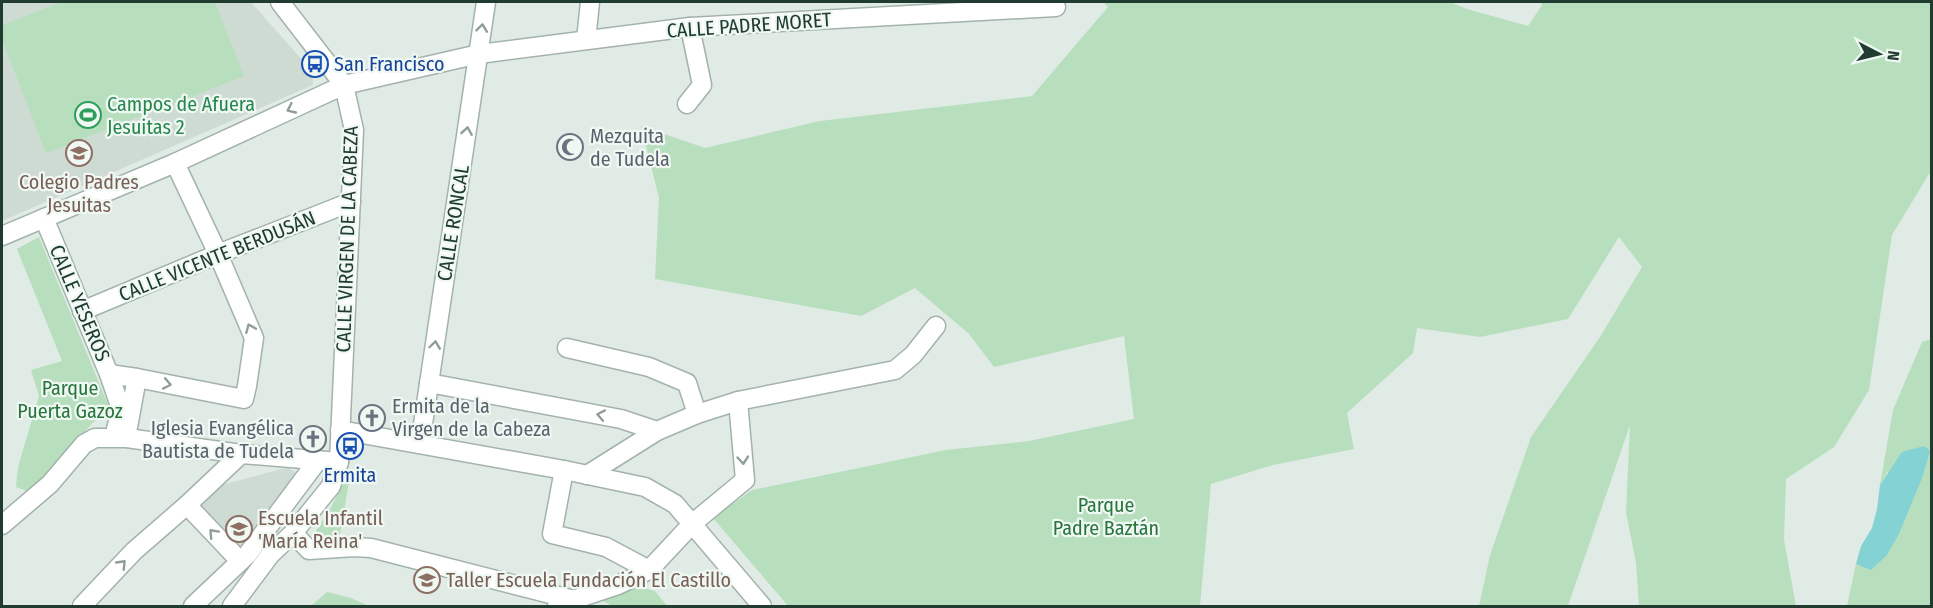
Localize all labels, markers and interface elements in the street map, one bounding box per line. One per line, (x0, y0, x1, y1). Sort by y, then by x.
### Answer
street label: CALLE PADRE MORET (666, 7, 833, 43)
one-way arrow (476, 23, 488, 32)
north arrow (1849, 24, 1909, 84)
bus stop icon: San Francisco (300, 49, 330, 79)
text: N (1883, 50, 1903, 62)
place label: San Francisco (334, 52, 445, 76)
place label: Campos de Afuera Jesuitas 2 (107, 92, 255, 139)
sports icon: Campos de Afuera Jesuitas 2 (73, 100, 103, 130)
one-way arrow (287, 102, 298, 114)
place label: Mezquita de Tudela (590, 124, 670, 171)
street label: CALLE VIRGEN DE LA CABEZA (331, 125, 363, 353)
one-way arrow (461, 126, 473, 136)
mosque icon: Mezquita de Tudela (555, 132, 585, 162)
school or university icon: Colegio Padres Jesuitas (64, 138, 94, 168)
street label: CALLE RONCAL (432, 163, 474, 283)
place label: Colegio Padres Jesuitas (19, 170, 139, 217)
street label: CALLE VICENTE BERDUSÁN (115, 206, 319, 306)
street label: CALLE YESEROS (45, 241, 115, 365)
one-way arrow (245, 324, 257, 335)
one-way arrow (429, 340, 441, 349)
park label: Parque Puerta Gazoz (17, 376, 123, 423)
one-way arrow (162, 377, 172, 390)
place label: Ermita de la Virgen de la Cabeza (392, 394, 551, 441)
church icon: Ermita de la Virgen de la Cabeza (357, 403, 387, 433)
one-way arrow (596, 409, 606, 422)
place label: Iglesia Evangélica Bautista de Tudela (142, 416, 294, 463)
church icon: Iglesia Evangélica Bautista de Tudela (298, 424, 328, 454)
bus stop icon: Ermita (335, 431, 365, 461)
one-way arrow (736, 455, 749, 464)
place label: Ermita (324, 463, 376, 487)
park label: Parque Padre Baztán (1053, 493, 1159, 540)
place label: Escuela Infantil 'María Reina' (258, 506, 383, 553)
school or university icon: Escuela Infantil 'María Reina' (224, 514, 254, 544)
one-way arrow (210, 530, 221, 541)
one-way arrow (115, 560, 126, 571)
school or university icon: Taller Escuela Fundación El Castillo (412, 565, 442, 595)
place label: Taller Escuela Fundación El Castillo (446, 568, 731, 592)

